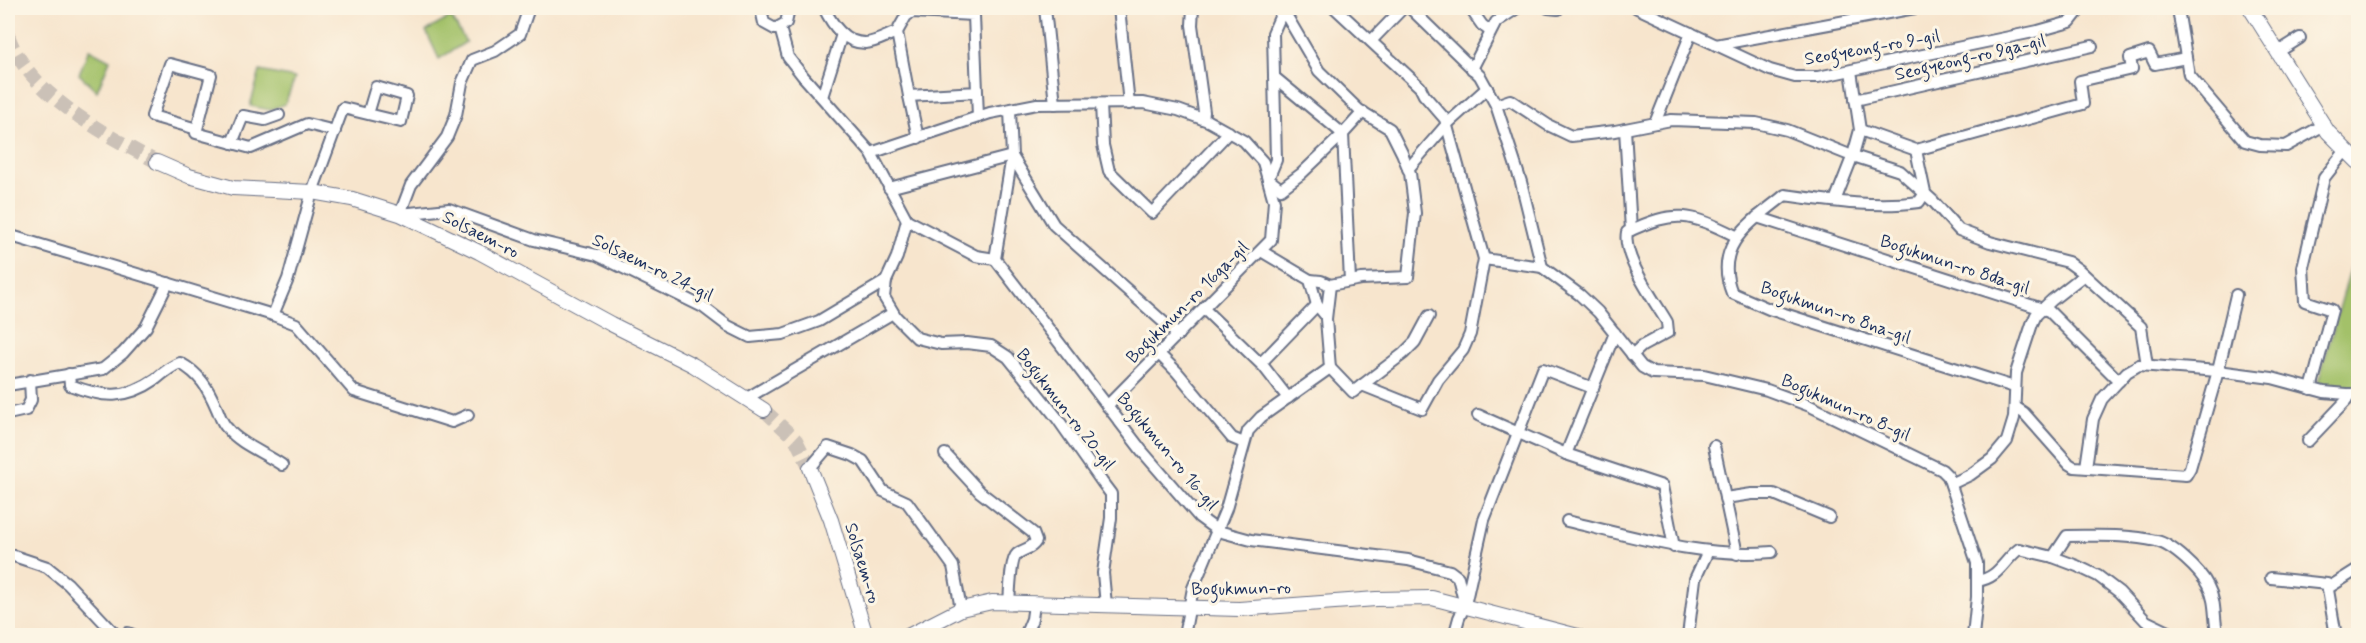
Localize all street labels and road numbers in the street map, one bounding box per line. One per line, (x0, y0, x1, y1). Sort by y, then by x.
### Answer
street label: Seogyeong-ro 9-gil (1803, 24, 1942, 74)
street label: Seogyeong-ro 9ga-gil (1892, 29, 2048, 89)
street label: Solsaem-ro (438, 205, 523, 264)
street label: Solsaem-ro 24-gil (588, 228, 717, 308)
street label: Bogukmun-ro 8da-gil (1876, 229, 2033, 302)
street label: Bogukmun-ro 16ga-gil (1121, 236, 1256, 371)
street label: Bogukmun-ro 8na-gil (1757, 276, 1914, 352)
street label: Bogukmun-ro 20-gil (1009, 344, 1120, 477)
street label: Bogukmun-ro 8-gil (1776, 369, 1914, 449)
street label: Bogukmun-ro 16-gil (1109, 388, 1224, 517)
street label: Solsaem-ro (838, 520, 886, 607)
street label: Bogukmun-ro (1191, 576, 1291, 604)

